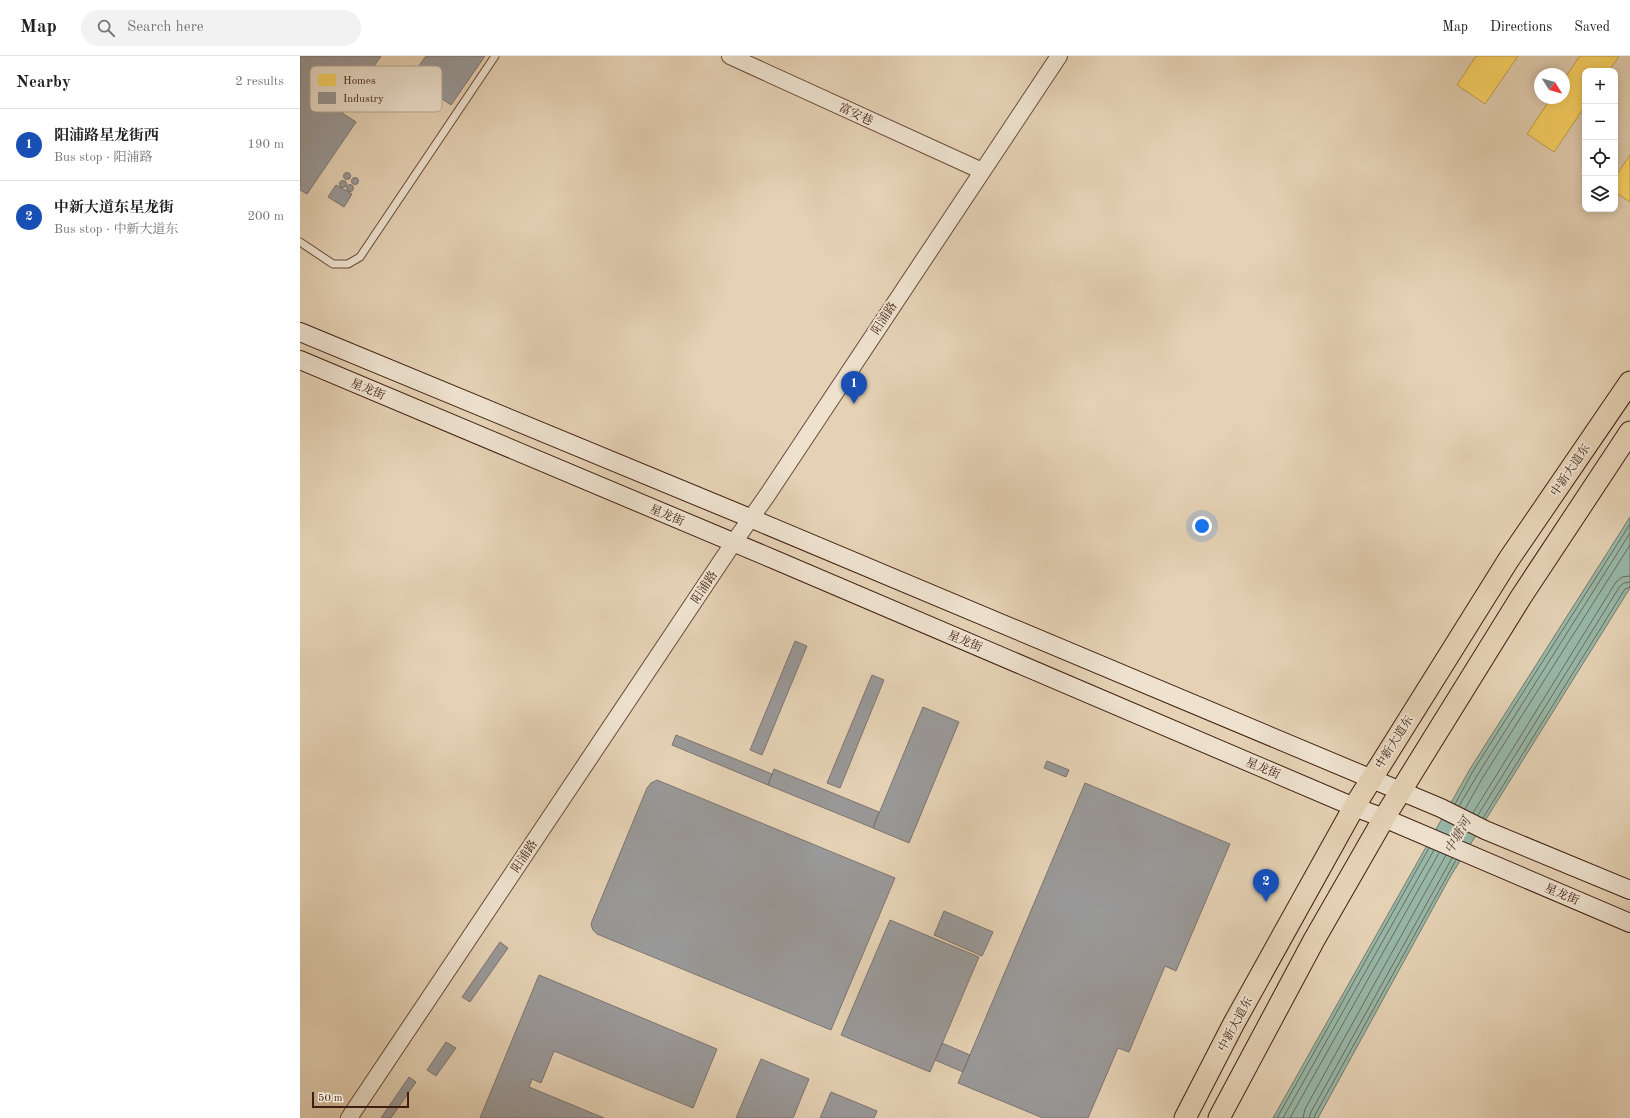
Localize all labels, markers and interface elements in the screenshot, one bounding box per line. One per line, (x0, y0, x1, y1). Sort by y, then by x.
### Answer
search box (81, 10, 361, 46)
icon: search (95, 17, 117, 39)
text: Map (20, 18, 57, 37)
text: Search here (127, 20, 204, 35)
text: Map (1442, 20, 1468, 34)
text: Directions (1490, 20, 1552, 34)
text: Saved (1574, 20, 1610, 34)
legend (310, 66, 442, 112)
north arrow (1534, 68, 1570, 104)
map controls (1582, 68, 1618, 212)
button: + (1582, 68, 1618, 104)
text: Nearby (16, 74, 71, 91)
text: 2 results (235, 75, 284, 88)
text: Homes (343, 76, 376, 87)
text: Industry (343, 94, 384, 105)
street label: 富安巷 (837, 100, 875, 128)
button: − (1582, 104, 1618, 140)
text: 阳浦路星龙街西 (54, 129, 159, 144)
text: 1 (25, 138, 33, 151)
text: 190 m (247, 138, 284, 151)
button: locate (1582, 140, 1618, 176)
text: Bus stop · 阳浦路 (54, 151, 153, 164)
button: layers (1582, 176, 1618, 212)
text: 中新大道东星龙街 (54, 201, 174, 216)
text: 2 (25, 210, 33, 223)
text: 200 m (247, 210, 284, 223)
text: Bus stop · 中新大道东 (54, 223, 179, 236)
street label: 阳浦路 (868, 299, 900, 337)
pin: 1 (841, 371, 867, 404)
street label: 星龙街 (349, 376, 388, 403)
street label: 中新大道东 (1547, 441, 1593, 499)
street label: 星龙街 (648, 502, 687, 529)
your location (1192, 516, 1212, 536)
street label: 阳浦路 (688, 568, 720, 606)
street label: 星龙街 (946, 628, 985, 655)
street label: 中新大道东 (1372, 713, 1416, 771)
street label: 星龙街 (1244, 755, 1283, 782)
water label: 中塘河 (1442, 813, 1475, 856)
street label: 阳浦路 (508, 837, 540, 875)
pin: 2 (1253, 869, 1279, 902)
street label: 星龙街 (1543, 881, 1582, 908)
street label: 中新大道东 (1215, 994, 1255, 1054)
scale bar (312, 1090, 409, 1109)
text: 50 m (318, 1093, 343, 1104)

